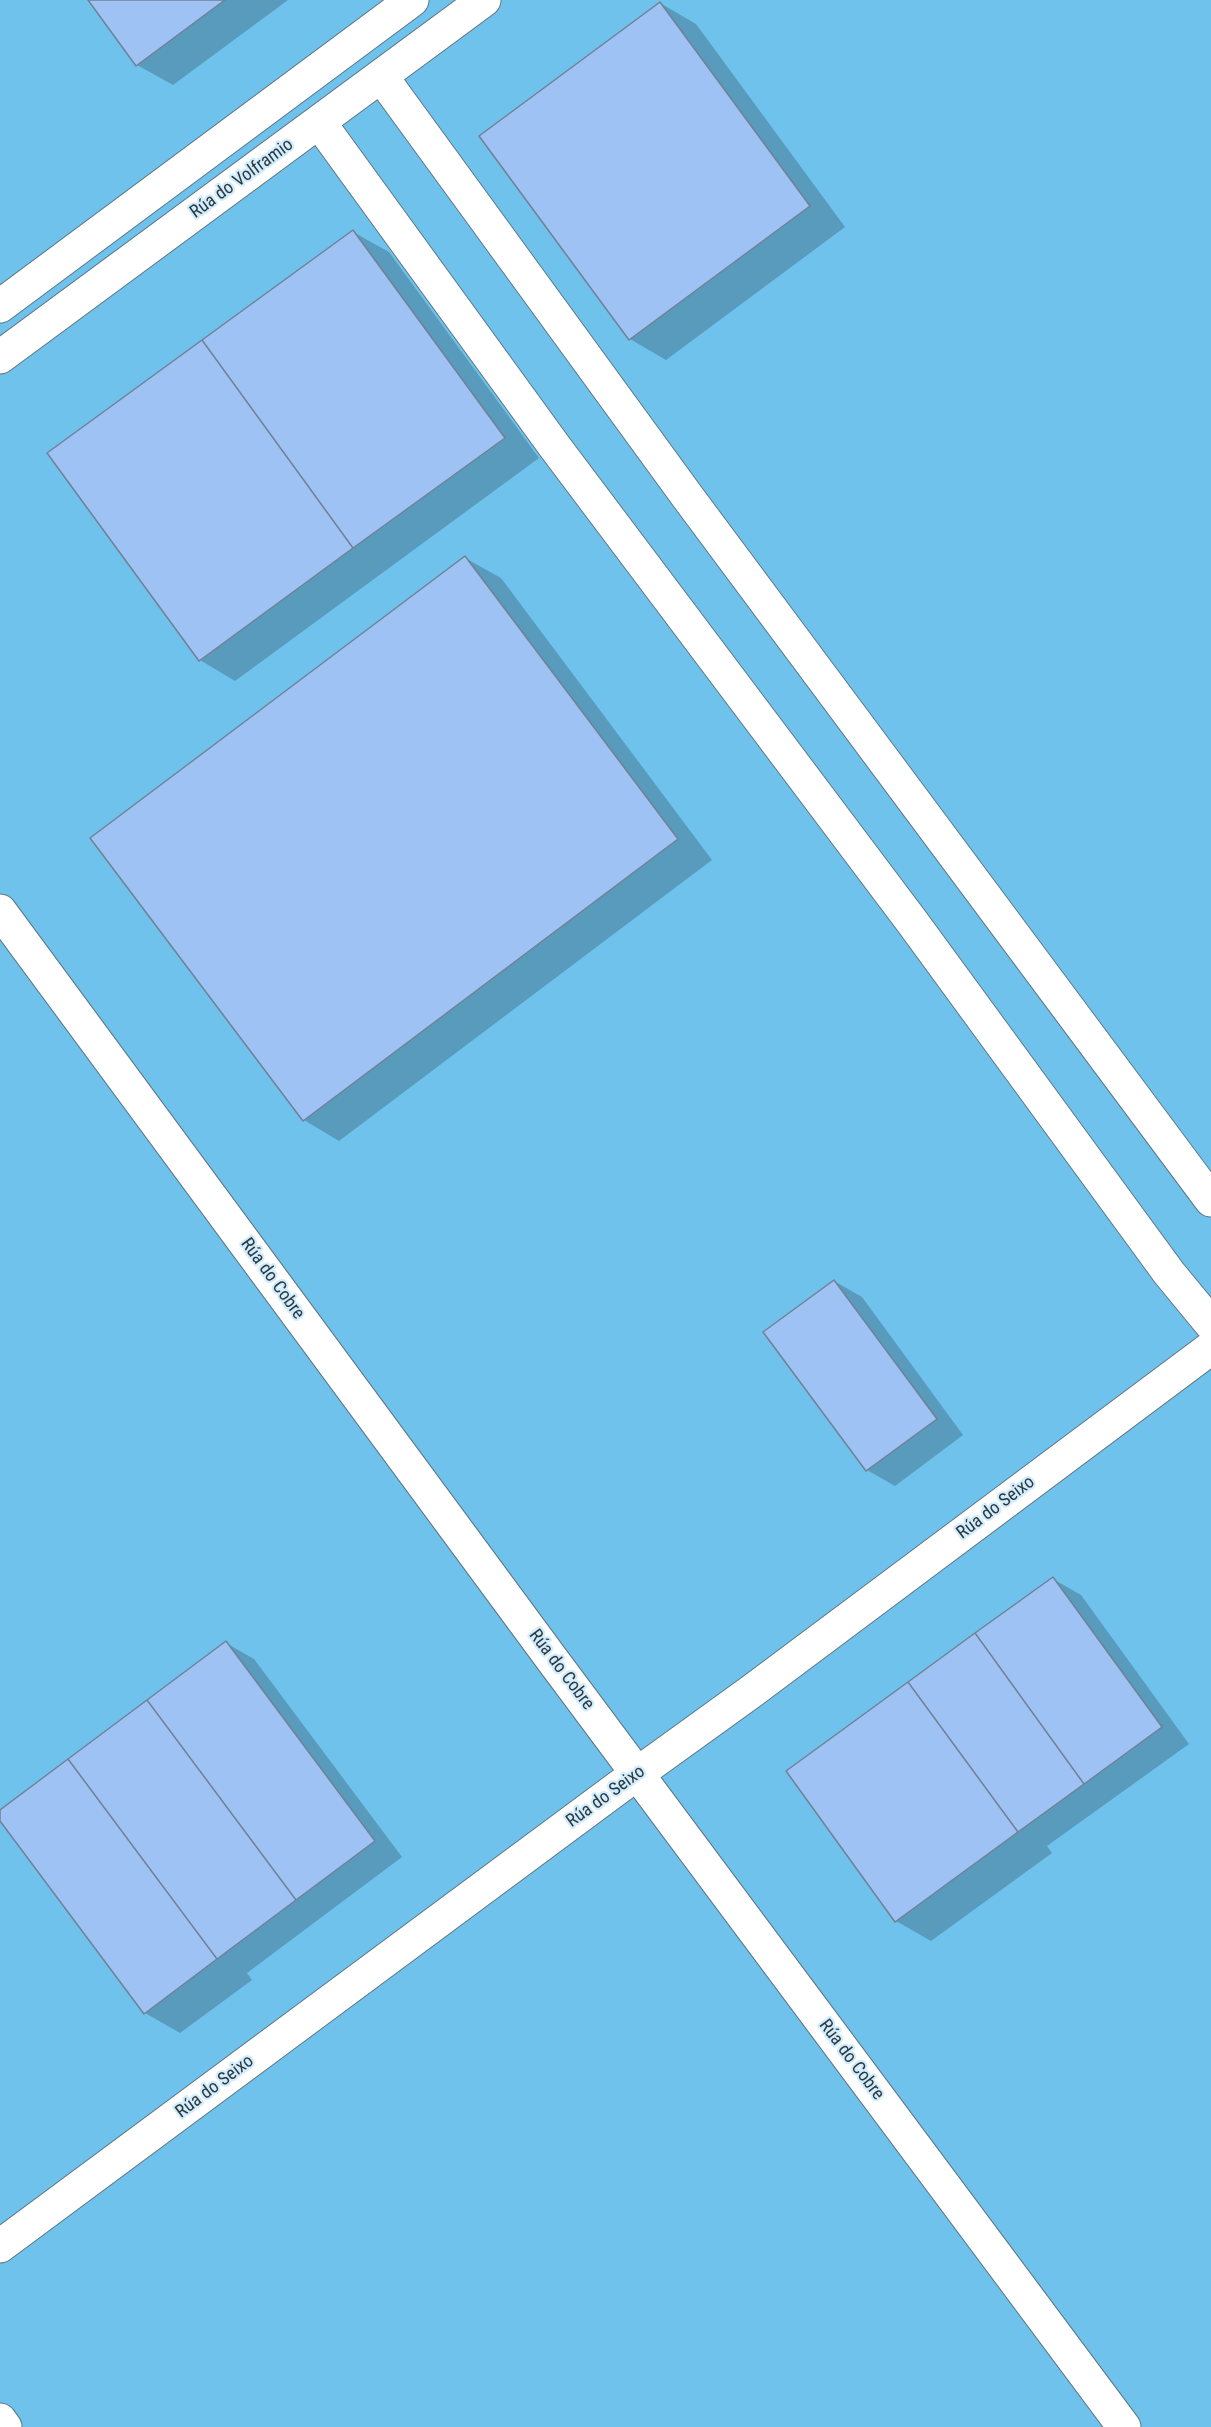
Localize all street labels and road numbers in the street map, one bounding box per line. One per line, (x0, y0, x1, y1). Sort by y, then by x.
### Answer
street label: Rúa do Volframio (186, 134, 298, 224)
street label: Rúa do Cobre (235, 1234, 309, 1324)
street label: Rúa do Seixo (953, 1472, 1039, 1544)
street label: Rúa do Cobre (524, 1626, 598, 1714)
street label: Rúa do Seixo (563, 1761, 649, 1833)
street label: Rúa do Cobre (814, 2016, 888, 2104)
street label: Rúa do Seixo (172, 2051, 258, 2123)

